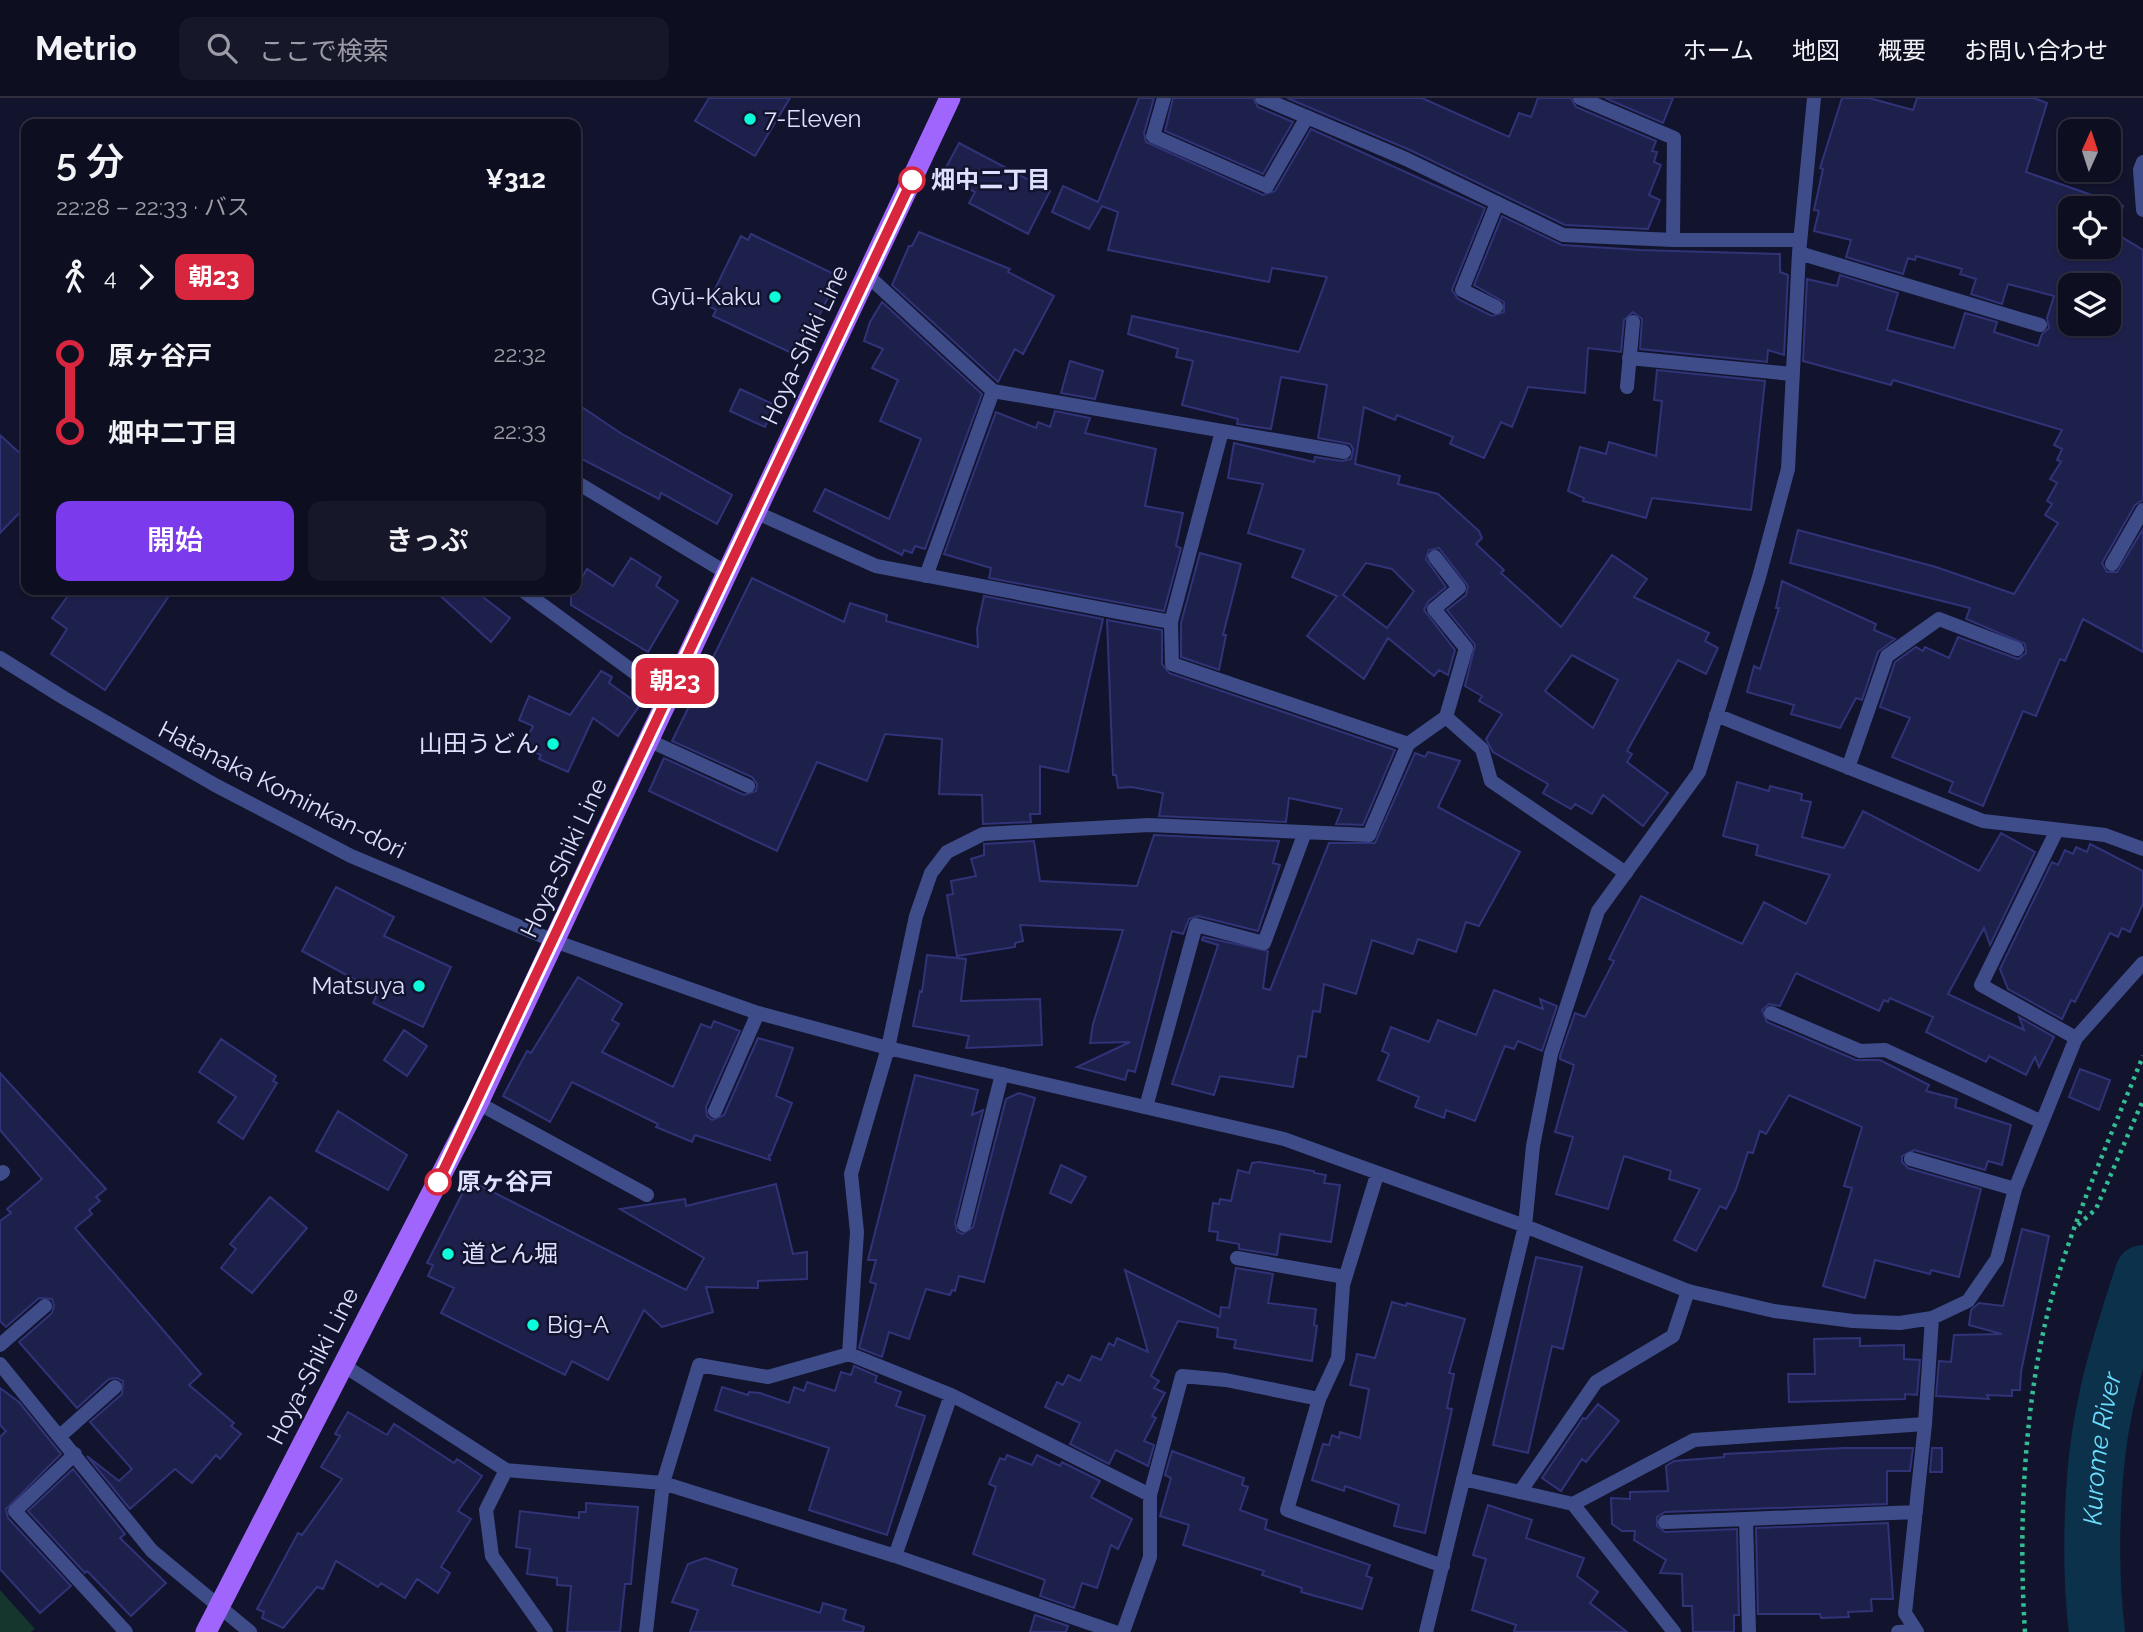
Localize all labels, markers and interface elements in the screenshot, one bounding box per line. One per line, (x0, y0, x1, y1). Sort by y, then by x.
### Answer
search box (179, 17, 669, 80)
text: Metrio (35, 29, 137, 68)
icon: search (203, 29, 241, 67)
text: ここで検索 (259, 36, 389, 66)
text: ホーム (1683, 36, 1754, 65)
text: 地図 (1792, 36, 1840, 65)
text: 概要 (1878, 36, 1926, 65)
text: お問い合わせ (1964, 36, 2108, 65)
place label: 7-Eleven (764, 104, 862, 133)
marker: 7-Eleven (742, 111, 758, 127)
north arrow (2058, 119, 2121, 182)
map controls (2058, 119, 2121, 336)
text: 5 分 (56, 139, 124, 184)
text: ¥312 (485, 164, 546, 194)
place label: 畑中二丁目 (931, 165, 1051, 194)
marker: 畑中二丁目 (899, 167, 925, 193)
text: 22:28 – 22:33 · バス (56, 193, 250, 220)
button: locate (2058, 196, 2121, 259)
icon: walk (56, 258, 94, 296)
icon: forward (127, 258, 165, 296)
street label: Hoya-Shiki Line (755, 261, 854, 429)
text: 朝23 (189, 262, 240, 291)
text: 4 (104, 263, 117, 290)
button: layers (2058, 273, 2121, 336)
place label: Gyū-Kaku (651, 282, 761, 311)
marker: Gyū-Kaku (767, 289, 783, 305)
text: 22:32 (493, 340, 546, 367)
text: 原ヶ谷戸 (108, 341, 212, 371)
text: 22:33 (493, 417, 546, 444)
text: 畑中二丁目 (108, 418, 238, 448)
button: 開始 (56, 501, 294, 581)
button: きっぷ (308, 501, 546, 581)
line badge: 朝23 (635, 658, 715, 704)
text: 朝23 (650, 666, 700, 695)
street label: Hatanaka Kominkan-dori (154, 715, 411, 865)
place label: 山田うどん (419, 729, 539, 758)
marker: 山田うどん (545, 736, 561, 752)
street label: Hoya-Shiki Line (514, 774, 613, 942)
place label: Matsuya (311, 971, 405, 1000)
marker: Matsuya (411, 978, 427, 994)
place label: 原ヶ谷戸 (457, 1167, 553, 1196)
marker: 原ヶ谷戸 (425, 1169, 451, 1195)
place label: 道とん堀 (462, 1239, 558, 1268)
marker: 道とん堀 (440, 1246, 456, 1262)
street label: Hoya-Shiki Line (260, 1282, 365, 1449)
place label: Big-A (547, 1310, 609, 1339)
marker: Big-A (525, 1317, 541, 1333)
water label: Kurome River (2078, 1368, 2128, 1526)

